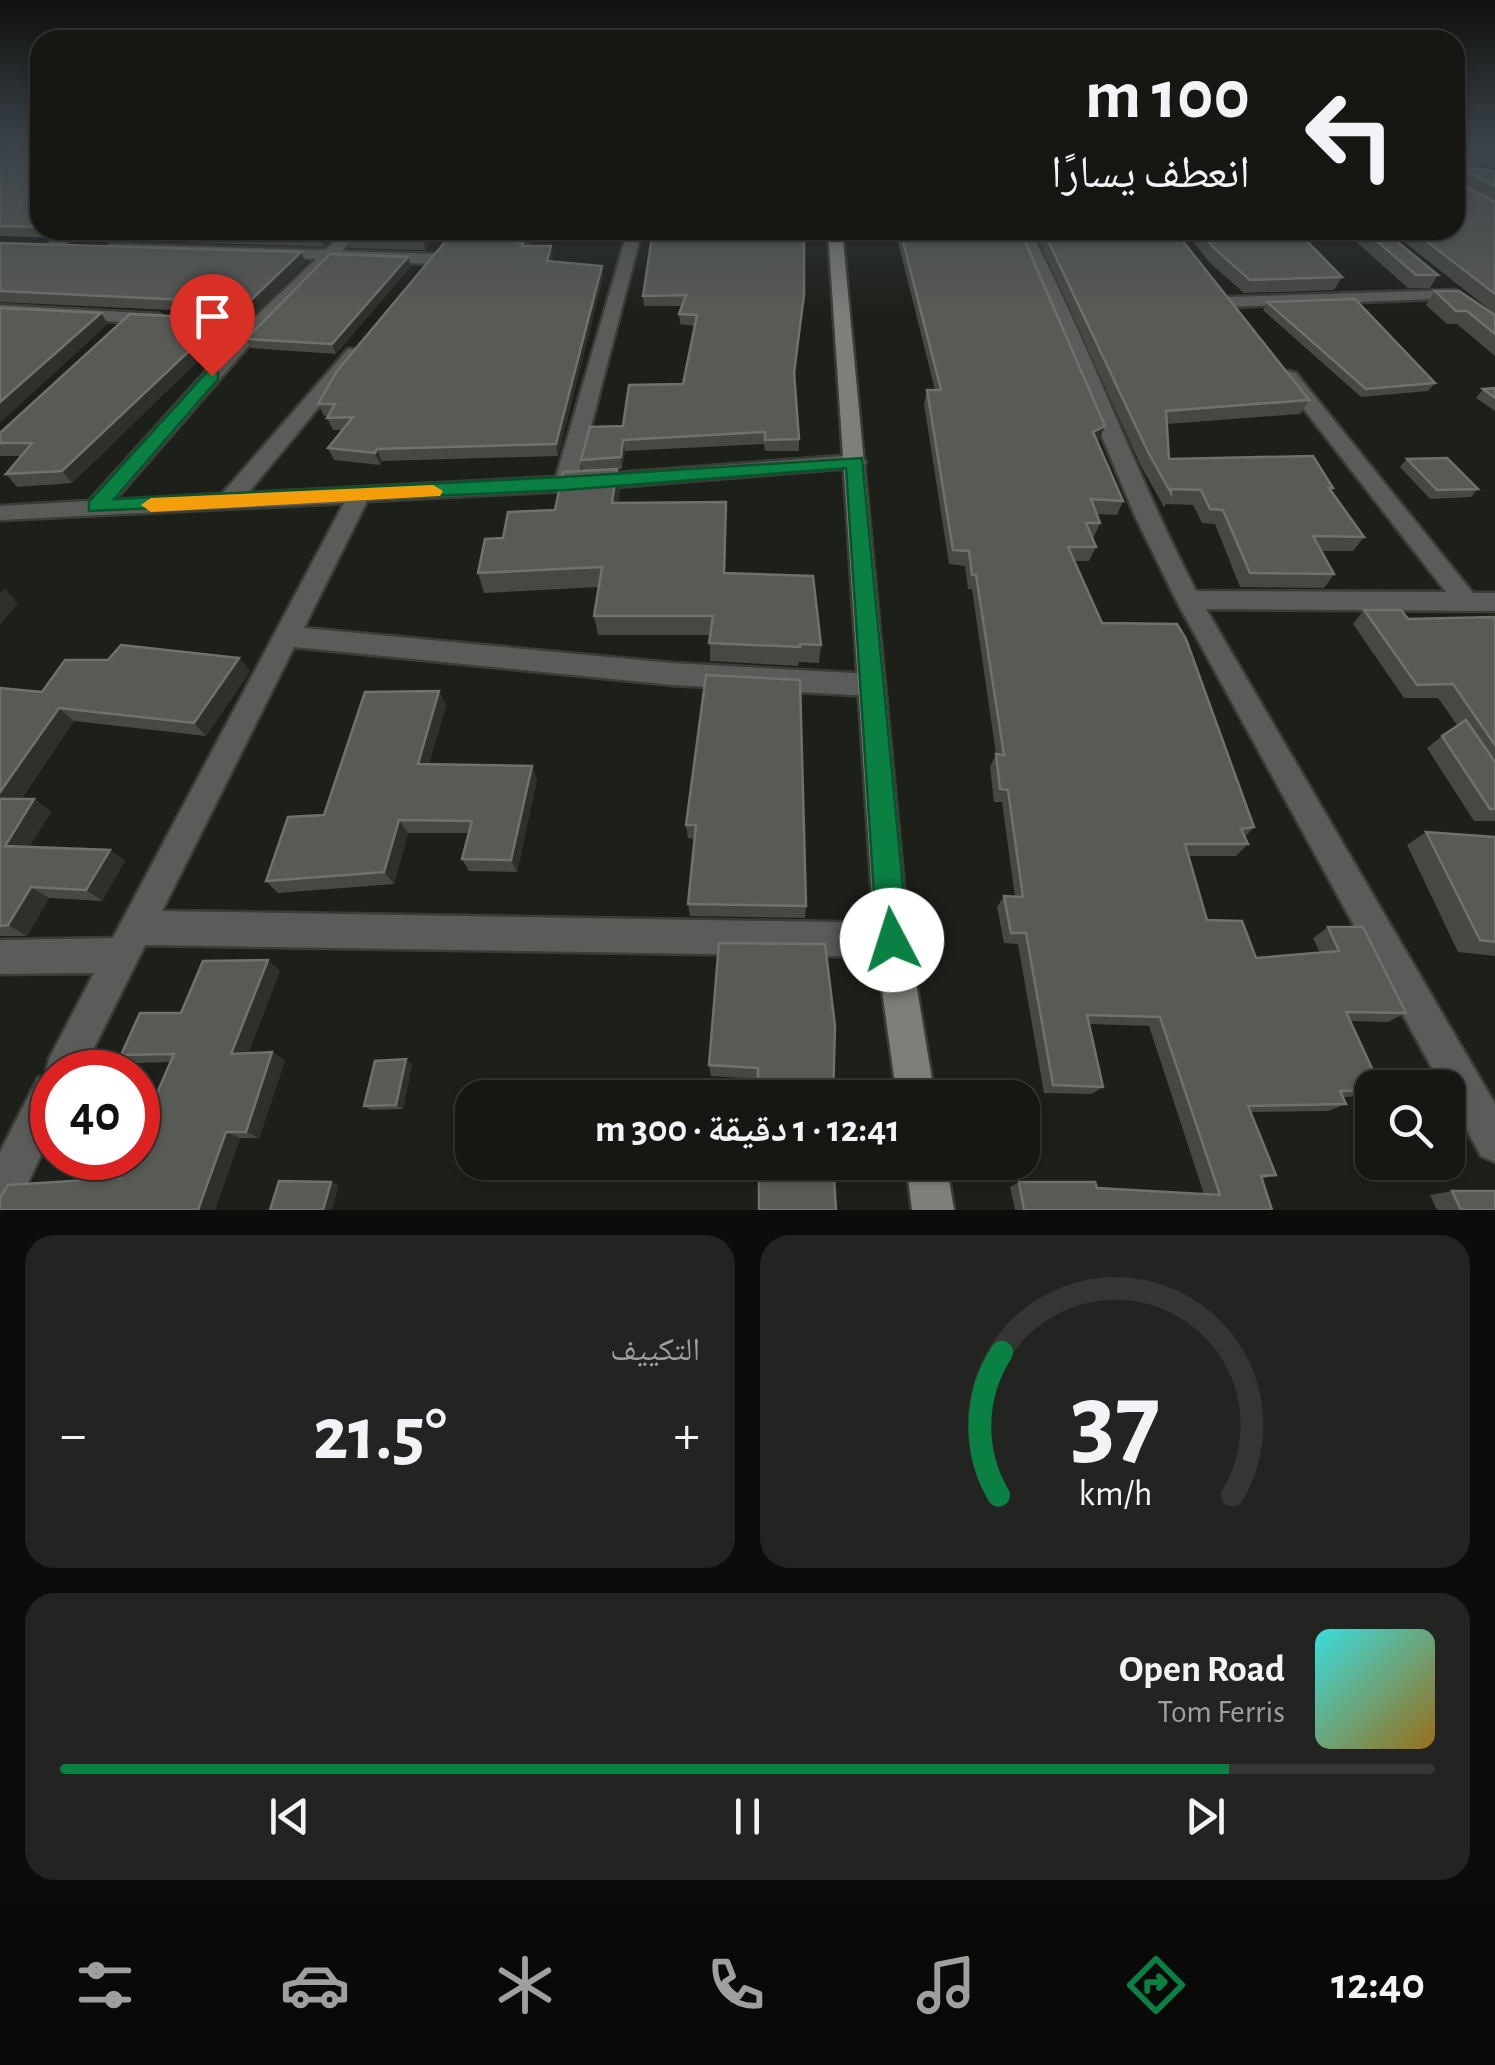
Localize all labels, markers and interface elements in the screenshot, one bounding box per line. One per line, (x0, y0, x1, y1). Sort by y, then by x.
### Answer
text: 100 m (1085, 61, 1250, 131)
icon: left (1285, 70, 1415, 200)
text: انعطف يسارًا (1051, 151, 1250, 196)
pin (170, 274, 255, 377)
icon: arrive (185, 289, 240, 344)
position arrow (840, 888, 944, 992)
speed limit sign: 40 (30, 1050, 160, 1180)
map controls (1355, 1070, 1465, 1180)
button: search (1355, 1070, 1465, 1180)
text: 12:41 · 1 دقيقة · 300 m (595, 1111, 900, 1149)
text: التكييف (610, 1334, 700, 1366)
text: 37 (1070, 1370, 1160, 1474)
text: 21.5° (313, 1398, 447, 1473)
text: − (60, 1408, 86, 1463)
text: + (674, 1408, 700, 1463)
text: km/h (1078, 1476, 1152, 1512)
text: Open Road (1119, 1651, 1285, 1689)
text: Tom Ferris (1157, 1696, 1285, 1728)
icon: previous (262, 1789, 317, 1844)
icon: pause (720, 1789, 775, 1844)
icon: next (1178, 1789, 1233, 1844)
icon: filters (70, 1950, 140, 2020)
icon: car (280, 1950, 350, 2020)
icon: climate (490, 1950, 560, 2020)
icon: phone (701, 1950, 771, 2020)
icon: music (911, 1950, 981, 2020)
icon: directions (1121, 1950, 1191, 2020)
text: 12:40 (1331, 1962, 1425, 2007)

